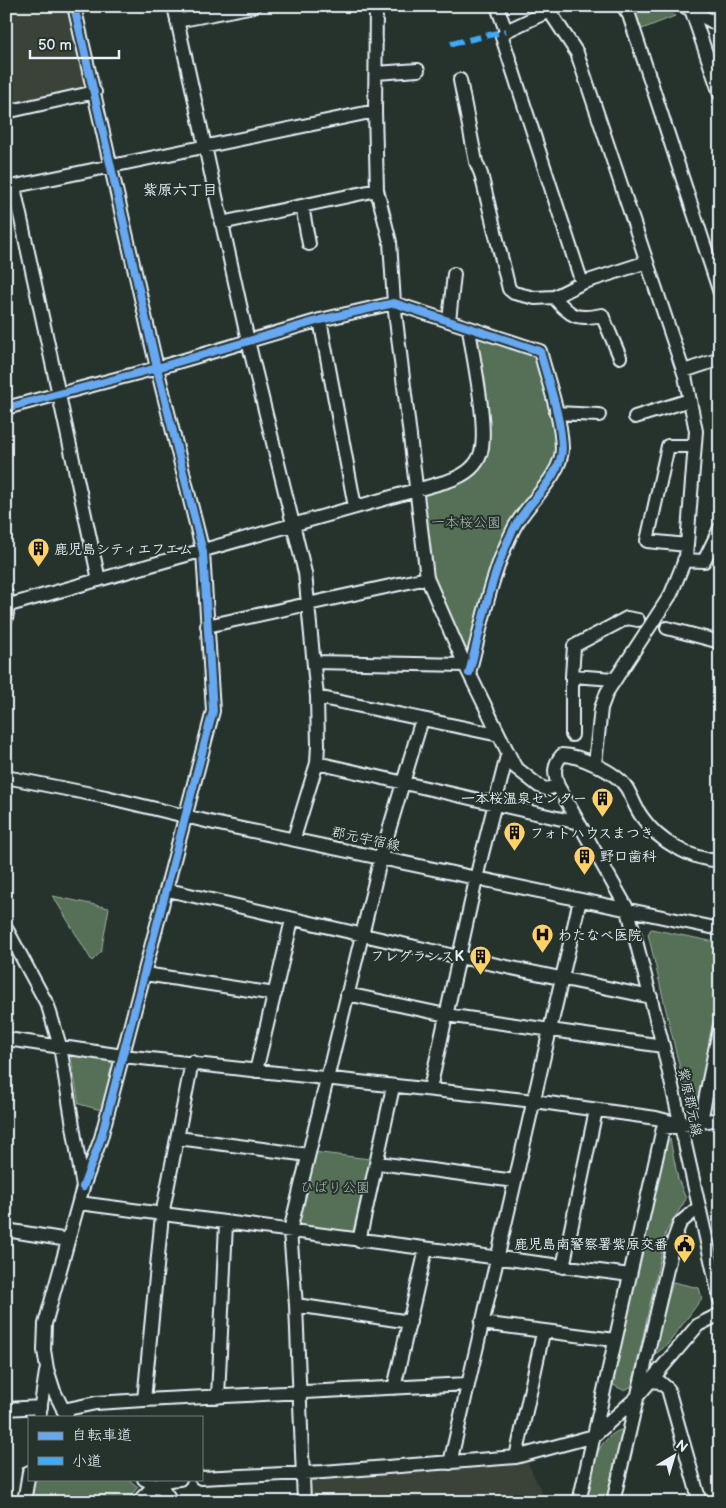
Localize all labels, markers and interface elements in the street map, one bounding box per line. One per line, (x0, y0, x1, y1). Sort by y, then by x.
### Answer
scale bar (30, 28, 119, 60)
text: 50 m (38, 36, 72, 55)
district label: 紫原六丁目 (142, 181, 218, 200)
park label: 一本桜公園 (431, 514, 501, 531)
building icon: 鹿児島シティエフエム (26, 537, 50, 568)
place label: 鹿児島シティエフエム (54, 541, 193, 558)
building icon: 一本桜温泉センター (591, 786, 615, 817)
place label: 一本桜温泉センター (461, 790, 587, 807)
building icon: フォトハウスまつき (502, 821, 526, 852)
street label: 郡元宇宿線 (330, 823, 402, 855)
place label: フォトハウスまつき (530, 825, 654, 842)
building icon: 野口歯科 (572, 844, 596, 875)
place label: 野口歯科 (600, 848, 657, 865)
hospital icon: わたなべ医院 (530, 923, 554, 954)
place label: わたなべ医院 (558, 927, 642, 944)
building icon: フレグランスK (468, 944, 492, 975)
place label: フレグランスK (370, 948, 464, 965)
street label: 紫原郡元線 (674, 1066, 706, 1138)
park label: ひばり公園 (300, 1179, 370, 1196)
public building icon: 鹿児島南警察署紫原交番 (672, 1232, 696, 1263)
place label: 鹿児島南警察署紫原交番 (514, 1236, 668, 1253)
legend (28, 1416, 202, 1480)
text: 自転車道 (72, 1426, 132, 1445)
north arrow (648, 1430, 698, 1480)
text: N (672, 1436, 691, 1456)
text: 小道 (72, 1452, 102, 1471)

